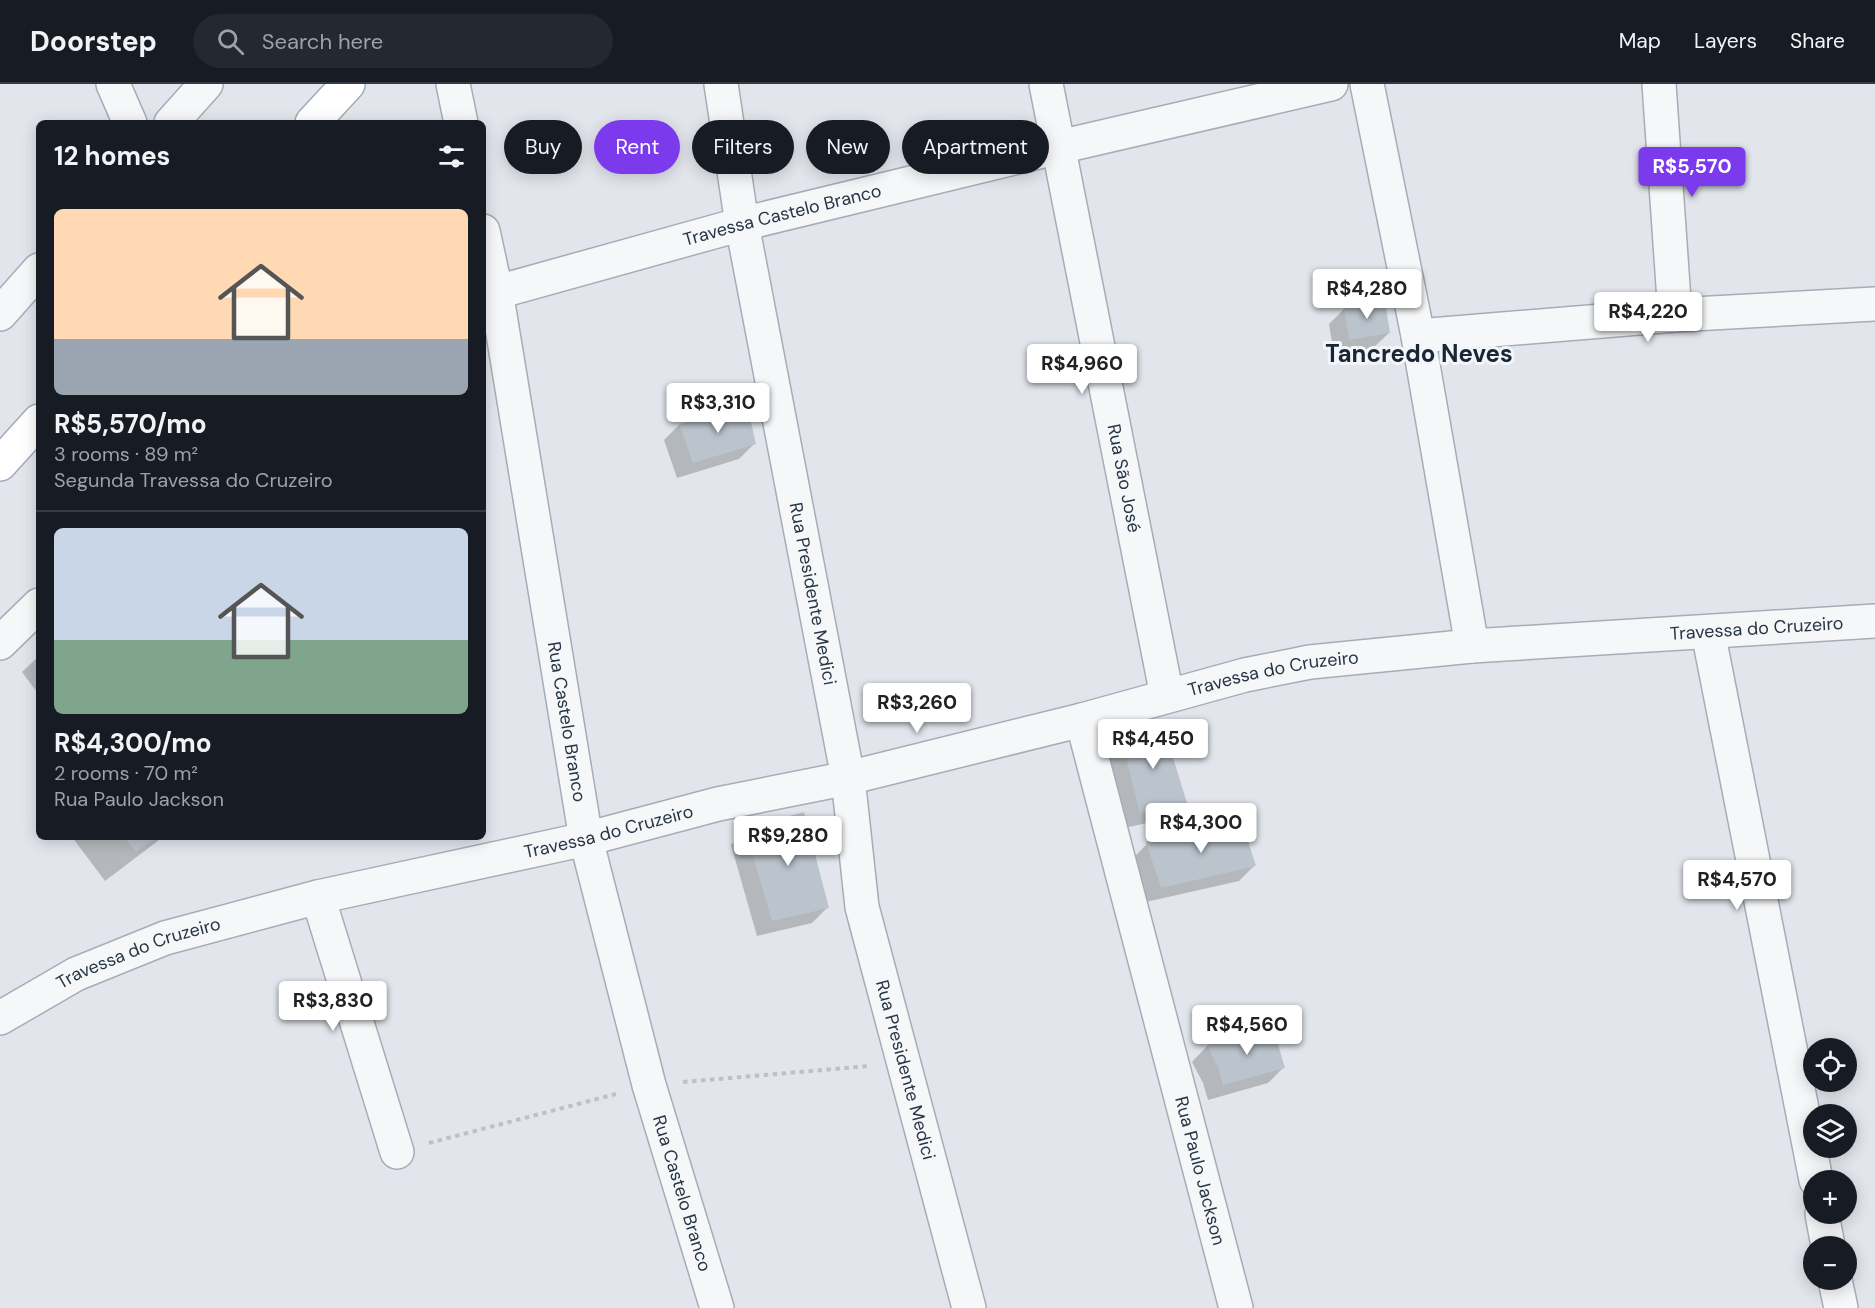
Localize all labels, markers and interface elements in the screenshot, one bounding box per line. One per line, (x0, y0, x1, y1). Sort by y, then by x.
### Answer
search box (193, 14, 613, 68)
text: Doorstep (30, 23, 157, 60)
icon: search (214, 25, 247, 58)
text: Search here (262, 27, 383, 56)
text: Map (1619, 27, 1661, 55)
text: Layers (1694, 27, 1757, 55)
text: Share (1790, 27, 1845, 55)
chip: Buy (504, 120, 582, 174)
chip: Rent (594, 120, 680, 174)
chip: Filters (692, 120, 794, 174)
chip: New (806, 120, 890, 174)
chip: Apartment (902, 120, 1049, 174)
text: 12 homes (54, 139, 170, 173)
icon: filters (435, 140, 468, 173)
pin: R$5,570 (1637, 147, 1747, 198)
text: R$5,570 (1652, 153, 1732, 179)
street label: Travessa Castelo Branco (680, 179, 884, 252)
icon: home (207, 248, 315, 356)
pin: R$4,280 (1312, 269, 1422, 320)
text: R$4,280 (1327, 275, 1407, 301)
pin: R$4,220 (1593, 292, 1703, 343)
text: R$4,220 (1608, 298, 1688, 324)
district label: Tancredo Neves (1325, 338, 1513, 369)
pin: R$4,960 (1027, 344, 1137, 395)
text: R$4,960 (1041, 350, 1123, 376)
pin: R$3,310 (663, 383, 773, 434)
text: R$3,310 (681, 389, 755, 415)
text: R$5,570/mo (54, 407, 207, 441)
street label: Rua São José (1101, 422, 1146, 535)
text: 3 rooms · 89 m² (54, 441, 198, 467)
text: Segunda Travessa do Cruzeiro (54, 467, 333, 493)
street label: Rua Presidente Medici (784, 500, 842, 687)
icon: home (207, 567, 315, 675)
street label: Travessa do Cruzeiro (1669, 611, 1844, 646)
street label: Rua Castelo Branco (542, 640, 592, 804)
street label: Travessa do Cruzeiro (1185, 645, 1360, 702)
pin: R$3,260 (862, 683, 972, 734)
text: R$3,260 (877, 689, 957, 715)
pin: R$4,450 (1098, 719, 1208, 770)
text: R$4,450 (1112, 725, 1194, 751)
text: R$4,300/mo (54, 726, 212, 760)
text: 2 rooms · 70 m² (54, 760, 198, 786)
text: Rua Paulo Jackson (54, 786, 224, 812)
street label: Travessa do Cruzeiro (522, 799, 696, 864)
pin: R$4,300 (1146, 803, 1256, 854)
text: R$4,300 (1160, 809, 1242, 835)
pin: R$9,280 (733, 816, 843, 867)
text: R$9,280 (748, 822, 828, 848)
pin: R$4,570 (1682, 860, 1792, 911)
text: R$4,570 (1697, 866, 1777, 892)
street label: Travessa do Cruzeiro (52, 912, 223, 995)
street label: Rua Presidente Medici (870, 977, 941, 1163)
pin: R$3,830 (278, 981, 388, 1032)
text: R$3,830 (293, 987, 373, 1013)
pin: R$4,560 (1192, 1005, 1302, 1056)
text: R$4,560 (1206, 1011, 1288, 1037)
map controls (1803, 1038, 1857, 1290)
button: locate (1803, 1038, 1857, 1092)
street label: Rua Paulo Jackson (1169, 1094, 1231, 1248)
button: layers (1803, 1104, 1857, 1158)
street label: Rua Castelo Branco (647, 1112, 717, 1274)
button: + (1803, 1170, 1857, 1224)
button: − (1803, 1236, 1857, 1290)

